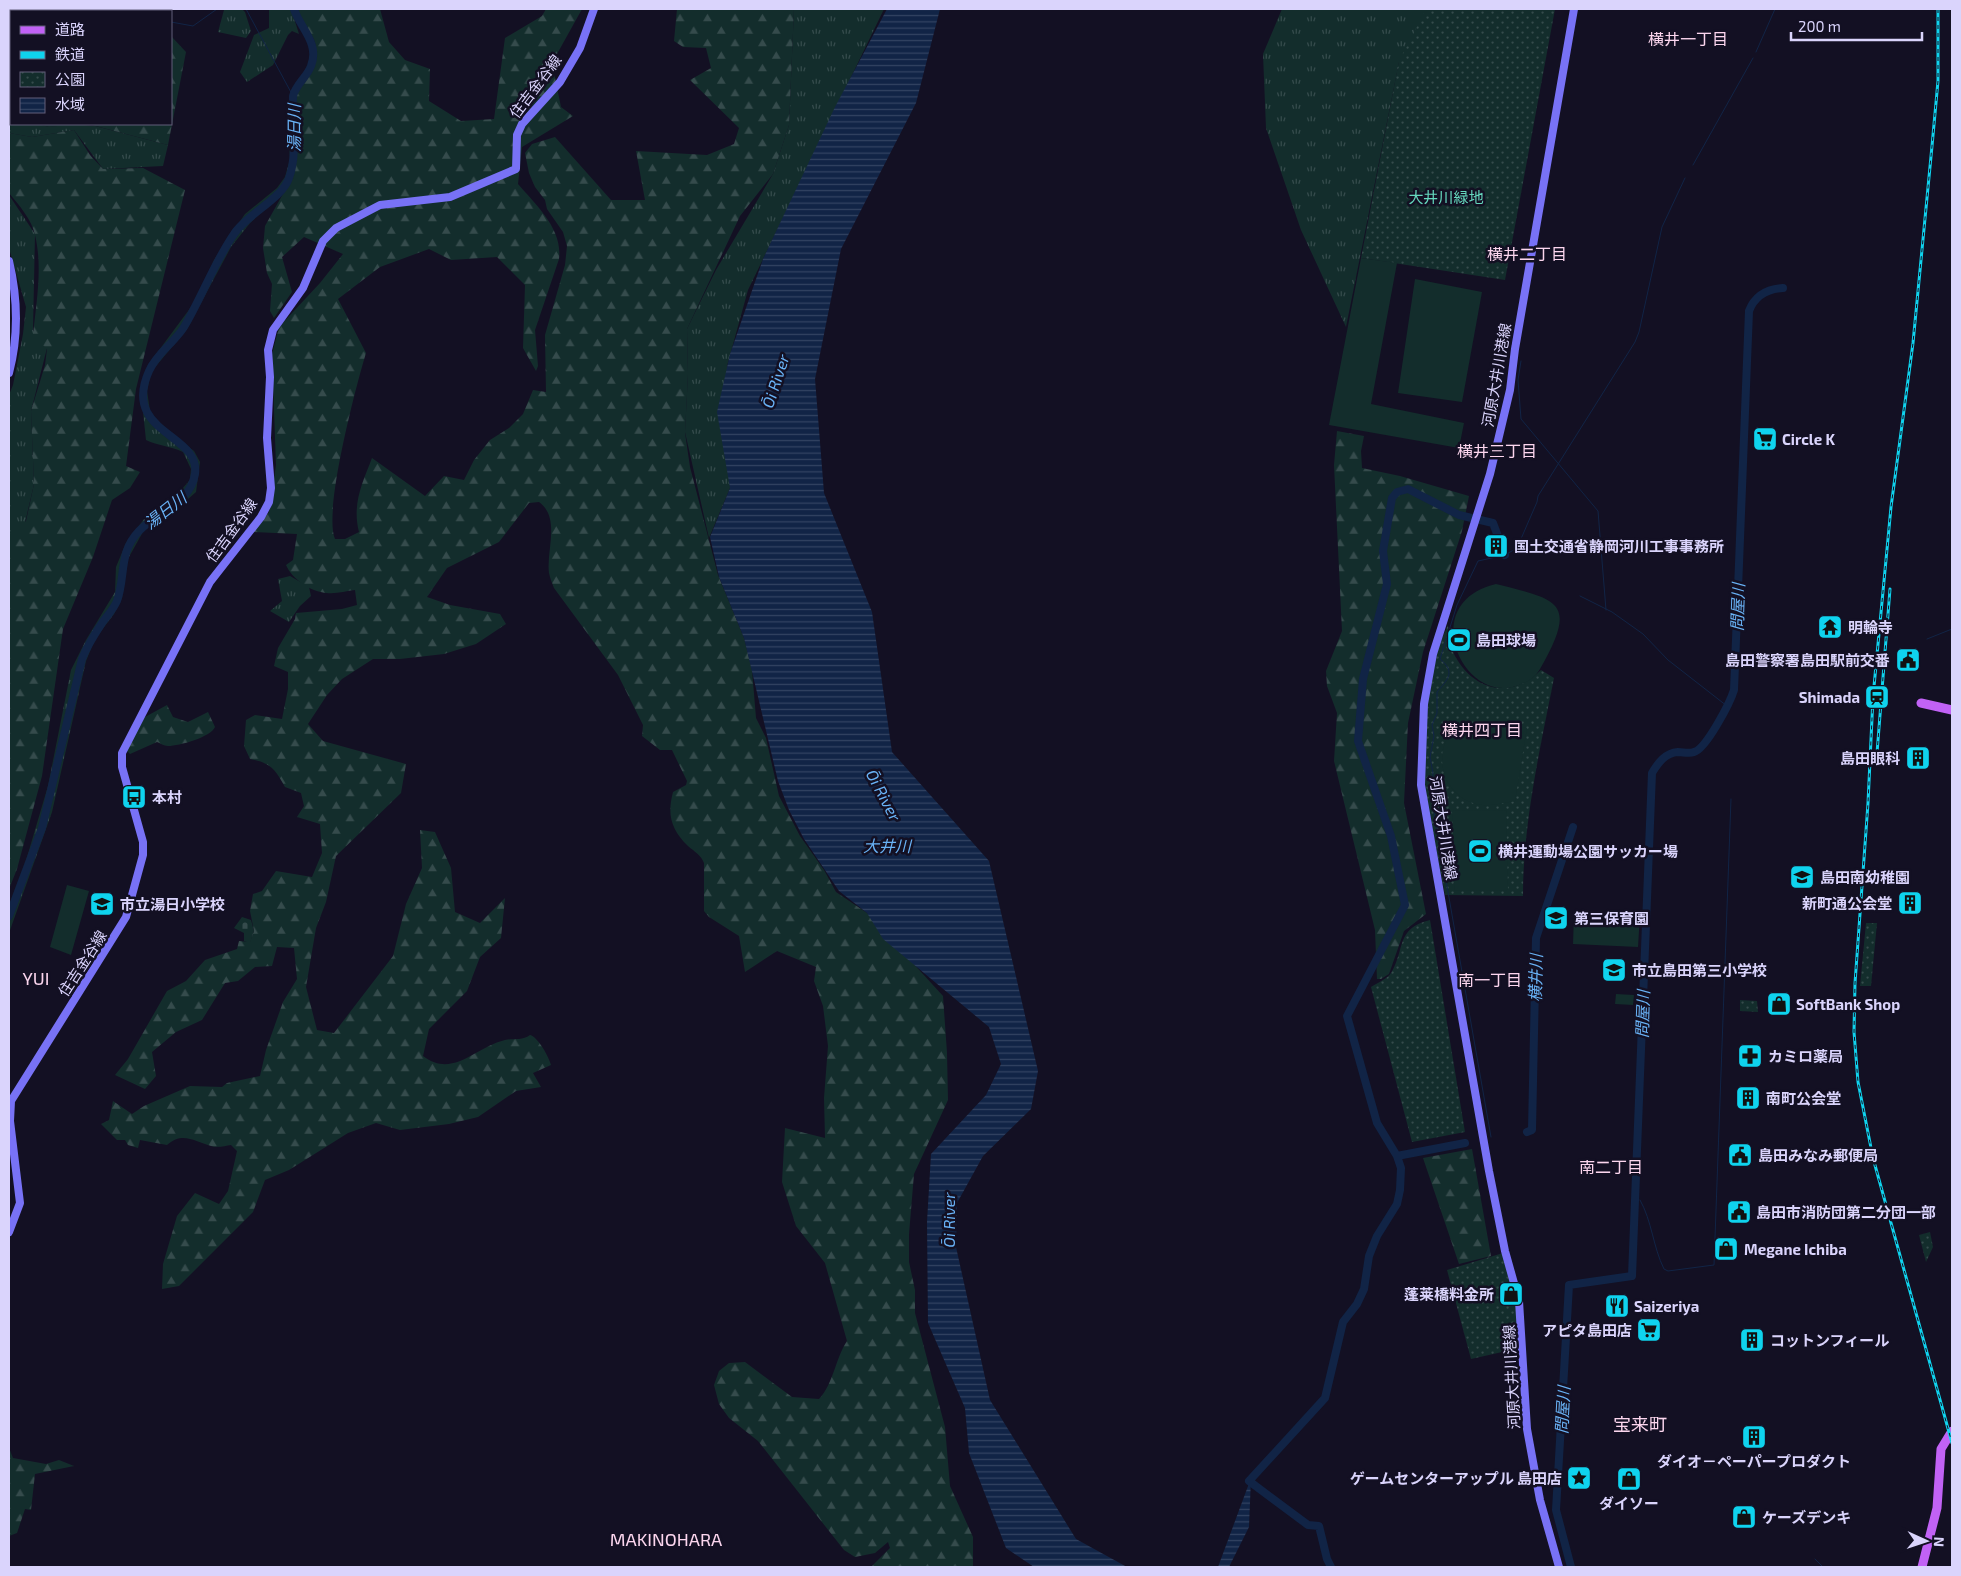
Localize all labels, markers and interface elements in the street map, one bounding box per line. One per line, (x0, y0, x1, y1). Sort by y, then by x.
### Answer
legend (10, 10, 172, 125)
scale bar (1791, 10, 1922, 42)
text: 200 m (1798, 17, 1841, 35)
text: 道路 (55, 20, 85, 38)
district label: 横井一丁目 (1648, 29, 1728, 48)
text: 鉄道 (55, 45, 85, 63)
street label: 住吉金谷線 (505, 51, 565, 121)
text: 公園 (55, 70, 85, 88)
text: 水域 (55, 95, 85, 113)
water label: 湯日川 (284, 102, 303, 152)
park label: 大井川緑地 (1408, 188, 1484, 206)
district label: 横井二丁目 (1487, 244, 1567, 263)
street label: 河原大井川港線 (1478, 322, 1514, 428)
water label: Ōi River (757, 351, 793, 410)
supermarket icon: Circle K (1752, 426, 1778, 452)
place label: Circle K (1782, 430, 1835, 448)
district label: 横井三丁目 (1457, 441, 1537, 460)
water label: 湯日川 (140, 487, 191, 532)
street label: 住吉金谷線 (202, 494, 260, 566)
building icon: 国土交通省静岡河川工事事務所 (1483, 533, 1509, 559)
place label: 国土交通省静岡河川工事事務所 (1514, 537, 1724, 555)
water label: 問屋川 (1727, 581, 1747, 631)
temple icon: 明輪寺 (1817, 614, 1843, 640)
place label: 明輪寺 (1848, 618, 1893, 636)
sports icon: 島田球場 (1446, 627, 1472, 653)
place label: 島田球場 (1476, 631, 1536, 649)
public building icon: 島田警察署島田駅前交番 (1895, 647, 1921, 673)
place label: 島田警察署島田駅前交番 (1725, 651, 1890, 669)
station icon: Shimada (1864, 684, 1890, 710)
place label: Shimada (1799, 688, 1860, 706)
district label: 横井四丁目 (1442, 720, 1522, 739)
building icon: 島田眼科 (1905, 745, 1931, 771)
place label: 島田眼科 (1840, 749, 1900, 767)
water label: Ōi River (863, 766, 906, 824)
street label: 河原大井川港線 (1427, 775, 1461, 881)
bus stop icon: 本村 (121, 784, 147, 810)
place label: 本村 (152, 788, 182, 806)
water label: 大井川 (863, 836, 913, 855)
sports icon: 横井運動場公園サッカー場 (1467, 838, 1493, 864)
place label: 横井運動場公園サッカー場 (1498, 842, 1678, 860)
school or university icon: 島田南幼稚園 (1789, 864, 1815, 890)
place label: 島田南幼稚園 (1820, 868, 1910, 886)
building icon: 新町通公会堂 (1897, 890, 1923, 916)
school or university icon: 市立湯日小学校 (89, 891, 115, 917)
place label: 新町通公会堂 (1802, 894, 1892, 912)
place label: 市立湯日小学校 (120, 895, 225, 913)
school or university icon: 第三保育園 (1543, 905, 1569, 931)
place label: 第三保育園 (1574, 909, 1649, 927)
street label: 住吉金谷線 (54, 927, 110, 999)
water label: 横井川 (1525, 952, 1545, 1002)
school or university icon: 市立島田第三小学校 (1601, 957, 1627, 983)
place label: 市立島田第三小学校 (1632, 961, 1767, 979)
district label: YUI (23, 967, 49, 989)
district label: 南一丁目 (1458, 970, 1522, 989)
water label: 問屋川 (1632, 988, 1652, 1038)
shop icon: SoftBank Shop (1766, 991, 1792, 1017)
place label: SoftBank Shop (1796, 995, 1900, 1013)
pharmacy icon: カミロ薬局 (1737, 1043, 1763, 1069)
place label: カミロ薬局 (1768, 1047, 1843, 1065)
building icon: 南町公会堂 (1735, 1085, 1761, 1111)
place label: 南町公会堂 (1766, 1089, 1841, 1107)
public building icon: 島田みなみ郵便局 (1727, 1142, 1753, 1168)
place label: 島田みなみ郵便局 (1758, 1146, 1878, 1164)
district label: 南二丁目 (1579, 1157, 1643, 1176)
water label: Ōi River (939, 1192, 958, 1248)
public building icon: 島田市消防団第二分団一部 (1726, 1199, 1752, 1225)
place label: 島田市消防団第二分団一部 (1756, 1203, 1936, 1221)
shop icon: Megane Ichiba (1713, 1236, 1739, 1262)
place label: Megane Ichiba (1744, 1240, 1847, 1258)
shop icon: 蓬莱橋料金所 (1498, 1281, 1524, 1307)
place label: 蓬莱橋料金所 (1404, 1285, 1494, 1303)
restaurant icon: Saizeriya (1604, 1293, 1630, 1319)
place label: Saizeriya (1634, 1297, 1699, 1316)
supermarket icon: アピタ島田店 (1636, 1317, 1662, 1343)
place label: アピタ島田店 (1542, 1321, 1632, 1339)
street label: 河原大井川港線 (1499, 1324, 1523, 1430)
building icon: コットンフィール (1739, 1327, 1765, 1353)
place label: コットンフィール (1770, 1331, 1889, 1349)
water label: 問屋川 (1551, 1384, 1573, 1434)
district label: 宝来町 (1613, 1413, 1667, 1435)
building icon: ダイオ－ペーパープロダクト (1741, 1424, 1767, 1450)
place label: ダイオ－ペーパープロダクト (1657, 1452, 1851, 1470)
place icon: ゲームセンターアップル 島田店 (1566, 1465, 1592, 1491)
shop icon: ダイソー (1616, 1466, 1642, 1492)
place label: ゲームセンターアップル 島田店 (1350, 1469, 1562, 1487)
place label: ダイソー (1599, 1494, 1659, 1512)
shop icon: ケーズデンキ (1731, 1504, 1757, 1530)
place label: ケーズデンキ (1762, 1508, 1851, 1526)
north arrow (1901, 1516, 1951, 1566)
district label: MAKINOHARA (610, 1528, 723, 1550)
text: N (1931, 1536, 1948, 1547)

